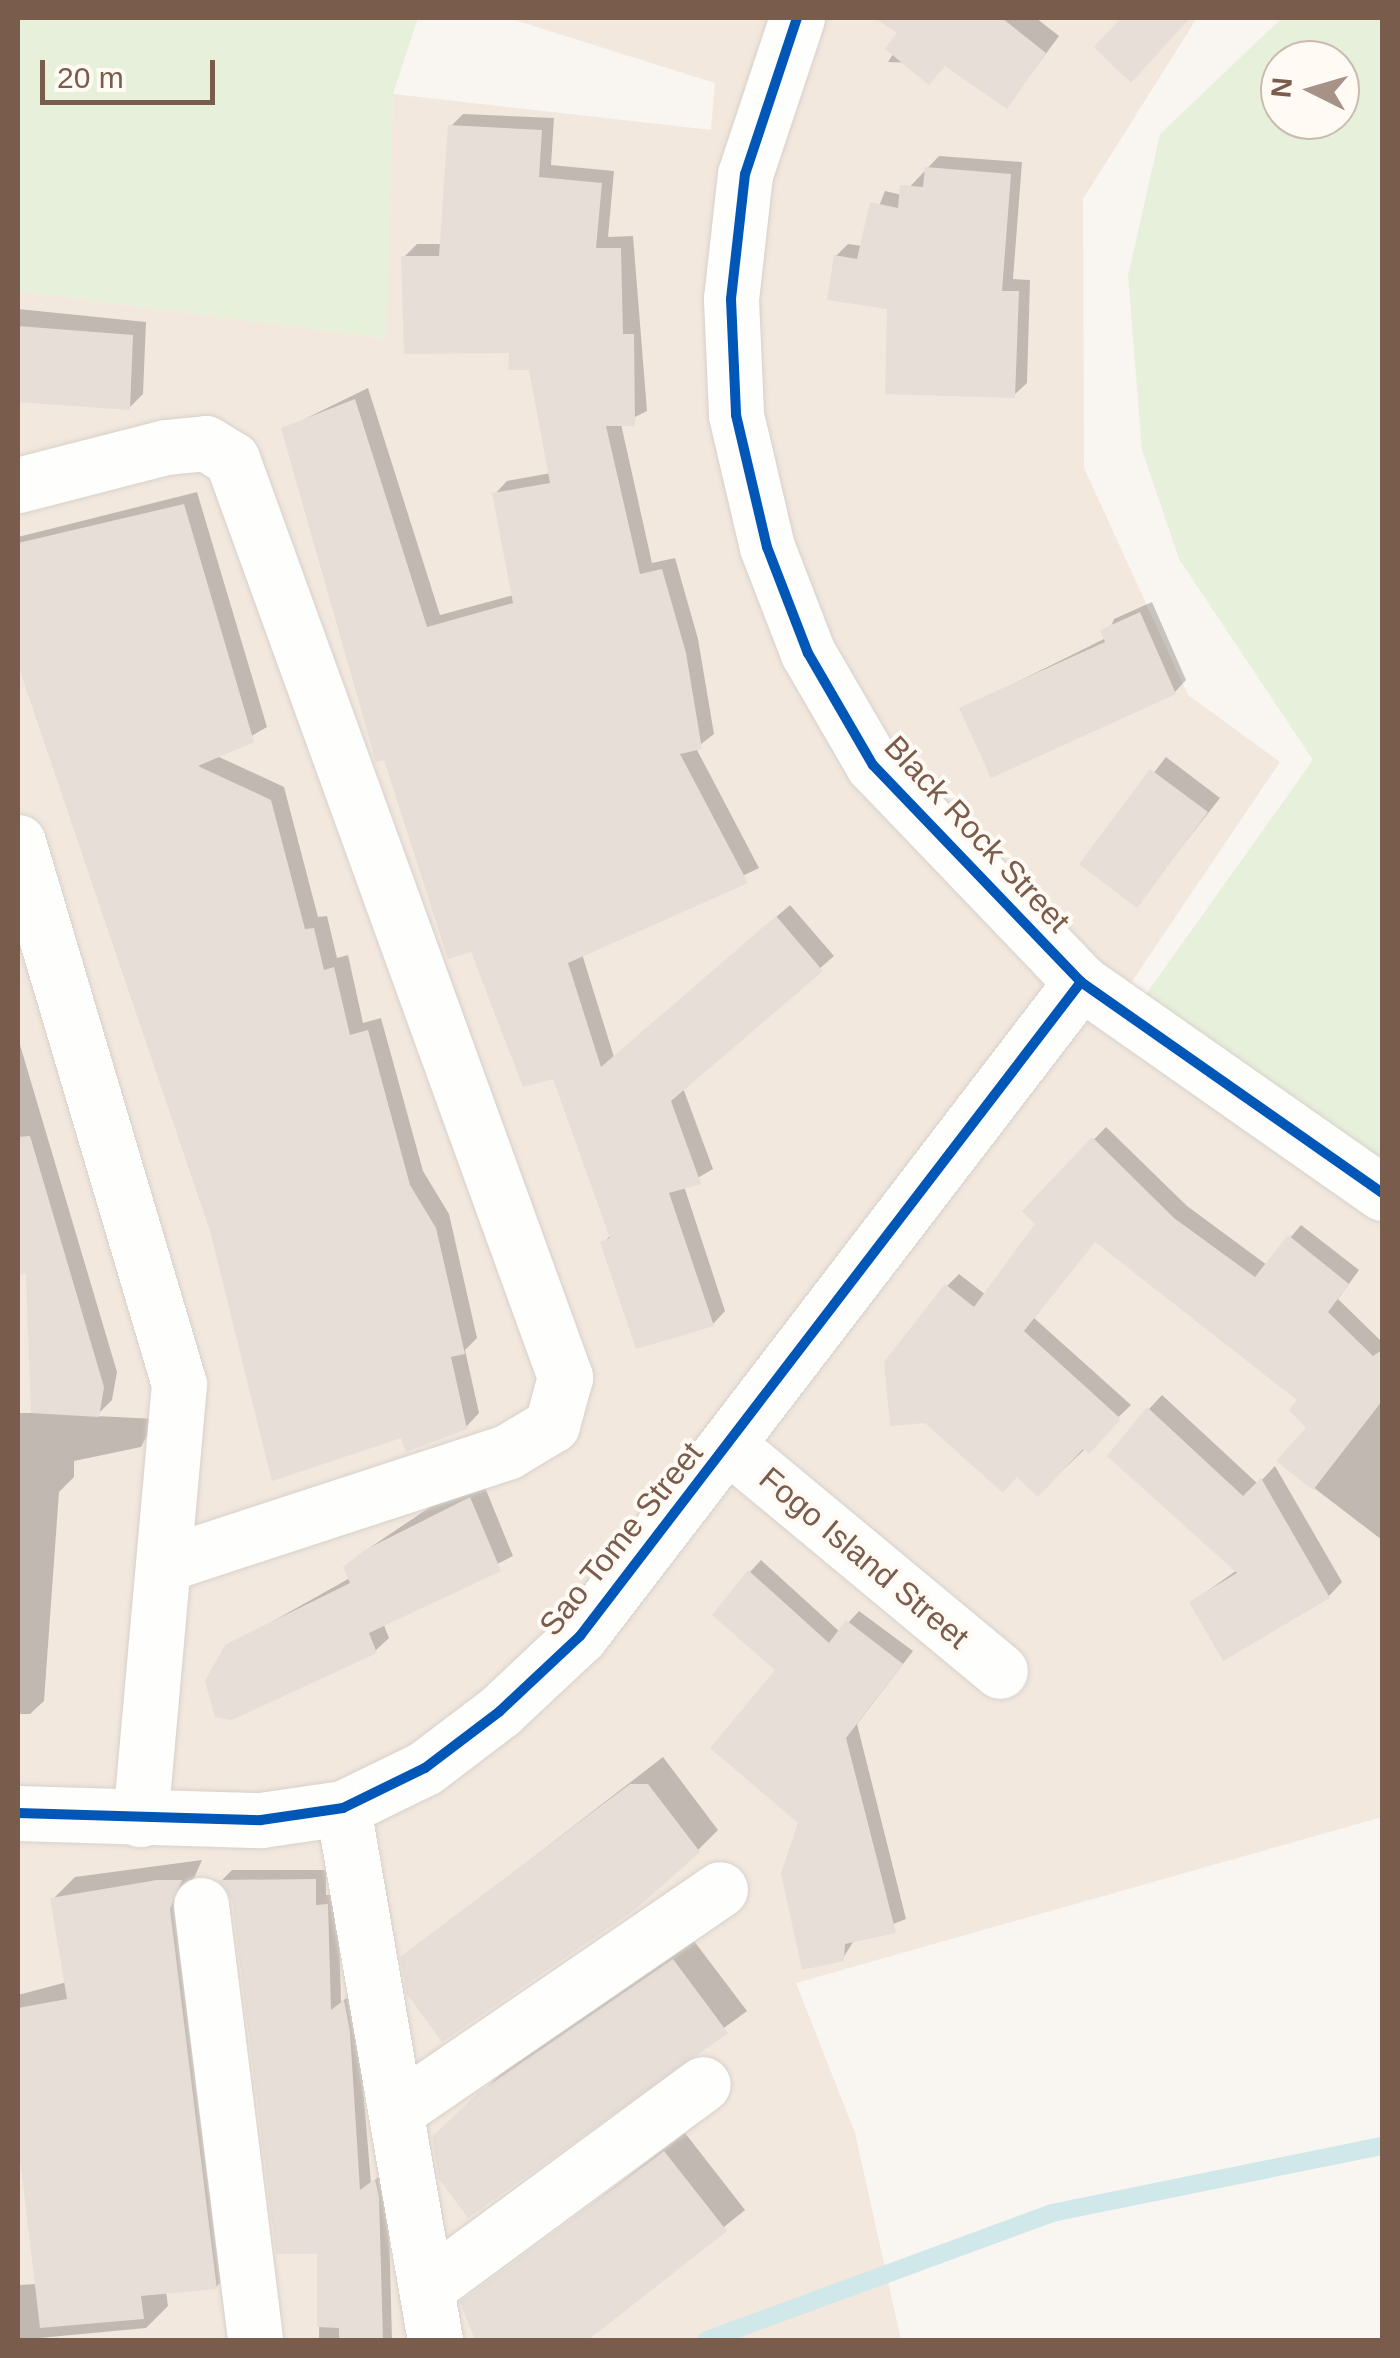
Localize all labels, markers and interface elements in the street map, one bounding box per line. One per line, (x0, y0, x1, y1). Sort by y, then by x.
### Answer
scale bar (45, 40, 220, 102)
north arrow (1260, 40, 1360, 140)
text: 20 m (57, 61, 124, 94)
text: N (1265, 76, 1298, 99)
street label: Black Rock Street (876, 728, 1078, 940)
street label: Sao Tome Street (531, 1434, 711, 1644)
street label: Fogo Island Street (752, 1459, 976, 1657)

